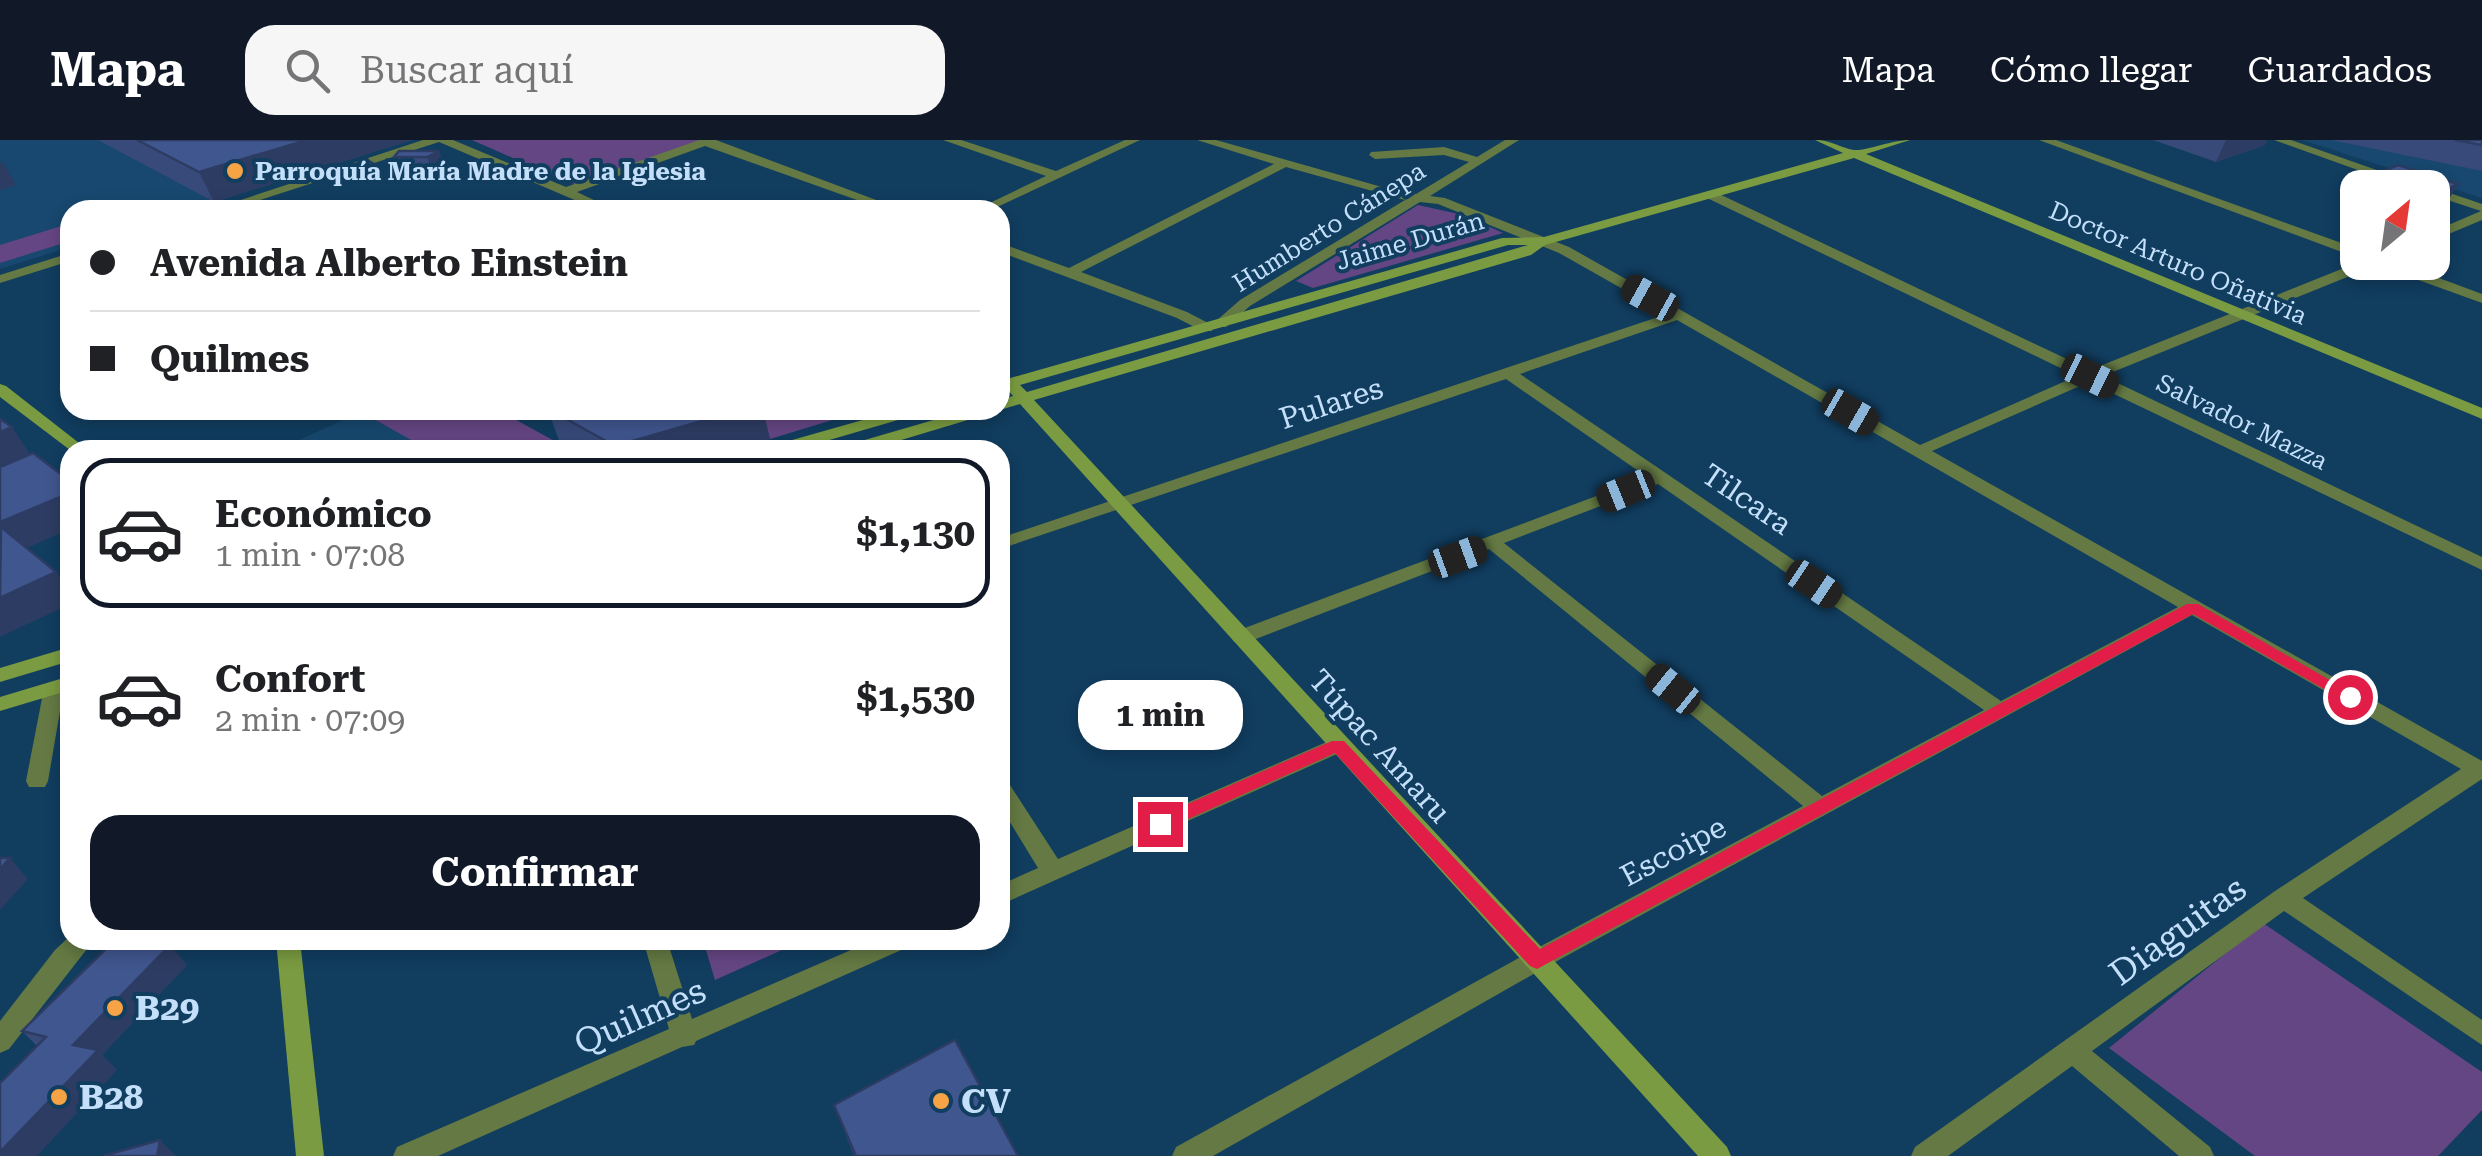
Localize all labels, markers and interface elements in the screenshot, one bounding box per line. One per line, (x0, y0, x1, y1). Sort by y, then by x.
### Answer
search box (245, 25, 945, 115)
text: Mapa (50, 42, 185, 98)
icon: search (280, 43, 335, 98)
text: Buscar aquí (360, 48, 574, 92)
text: Mapa (1842, 50, 1935, 91)
text: Cómo llegar (1990, 50, 2192, 91)
text: Guardados (2247, 50, 2432, 91)
street label: Humberto Cánepa (1228, 156, 1431, 298)
place label: Parroquía María Madre de la Iglesia (255, 157, 706, 186)
marker: Parroquía María Madre de la Iglesia (224, 160, 246, 182)
north arrow (2340, 170, 2450, 280)
map controls (2340, 170, 2450, 280)
street label: Doctor Arturo Oñativia (2045, 196, 2312, 331)
street label: Jaime Durán (1333, 206, 1487, 276)
text: Avenida Alberto Einstein (150, 241, 628, 285)
car (1616, 270, 1684, 326)
text: Quilmes (150, 337, 309, 381)
car (2056, 349, 2124, 403)
street label: Salvador Mazza (2152, 368, 2333, 476)
street label: Pulares (1275, 370, 1387, 436)
car (1817, 384, 1883, 440)
street label: Tilcara (1696, 456, 1798, 542)
car (1593, 466, 1659, 516)
icon: car (95, 488, 185, 578)
text: Económico (215, 492, 432, 536)
text: $1,130 (856, 511, 975, 555)
car (1425, 533, 1491, 581)
text: 1 min · 07:08 (215, 536, 405, 574)
car (1781, 555, 1847, 613)
icon: car (95, 653, 185, 743)
text: Confort (215, 657, 365, 701)
car (1640, 658, 1706, 720)
street label: Túpac Amaru (1302, 662, 1458, 830)
route start (2328, 675, 2373, 720)
text: $1,530 (856, 676, 975, 720)
callout: 1 min (1078, 679, 1242, 749)
text: 1 min (1116, 696, 1205, 734)
text: 2 min · 07:09 (215, 701, 405, 739)
route end (1138, 802, 1183, 847)
street label: Escoipe (1614, 809, 1732, 893)
button: Confirmar (90, 815, 980, 930)
street label: Diaguitas (2102, 868, 2254, 994)
street label: Quilmes (568, 970, 712, 1064)
place label: B29 (135, 988, 199, 1029)
marker: B29 (104, 997, 126, 1019)
place label: B28 (79, 1077, 143, 1118)
place label: CV (961, 1081, 1011, 1122)
marker: B28 (48, 1086, 70, 1108)
marker: CV (930, 1090, 952, 1112)

